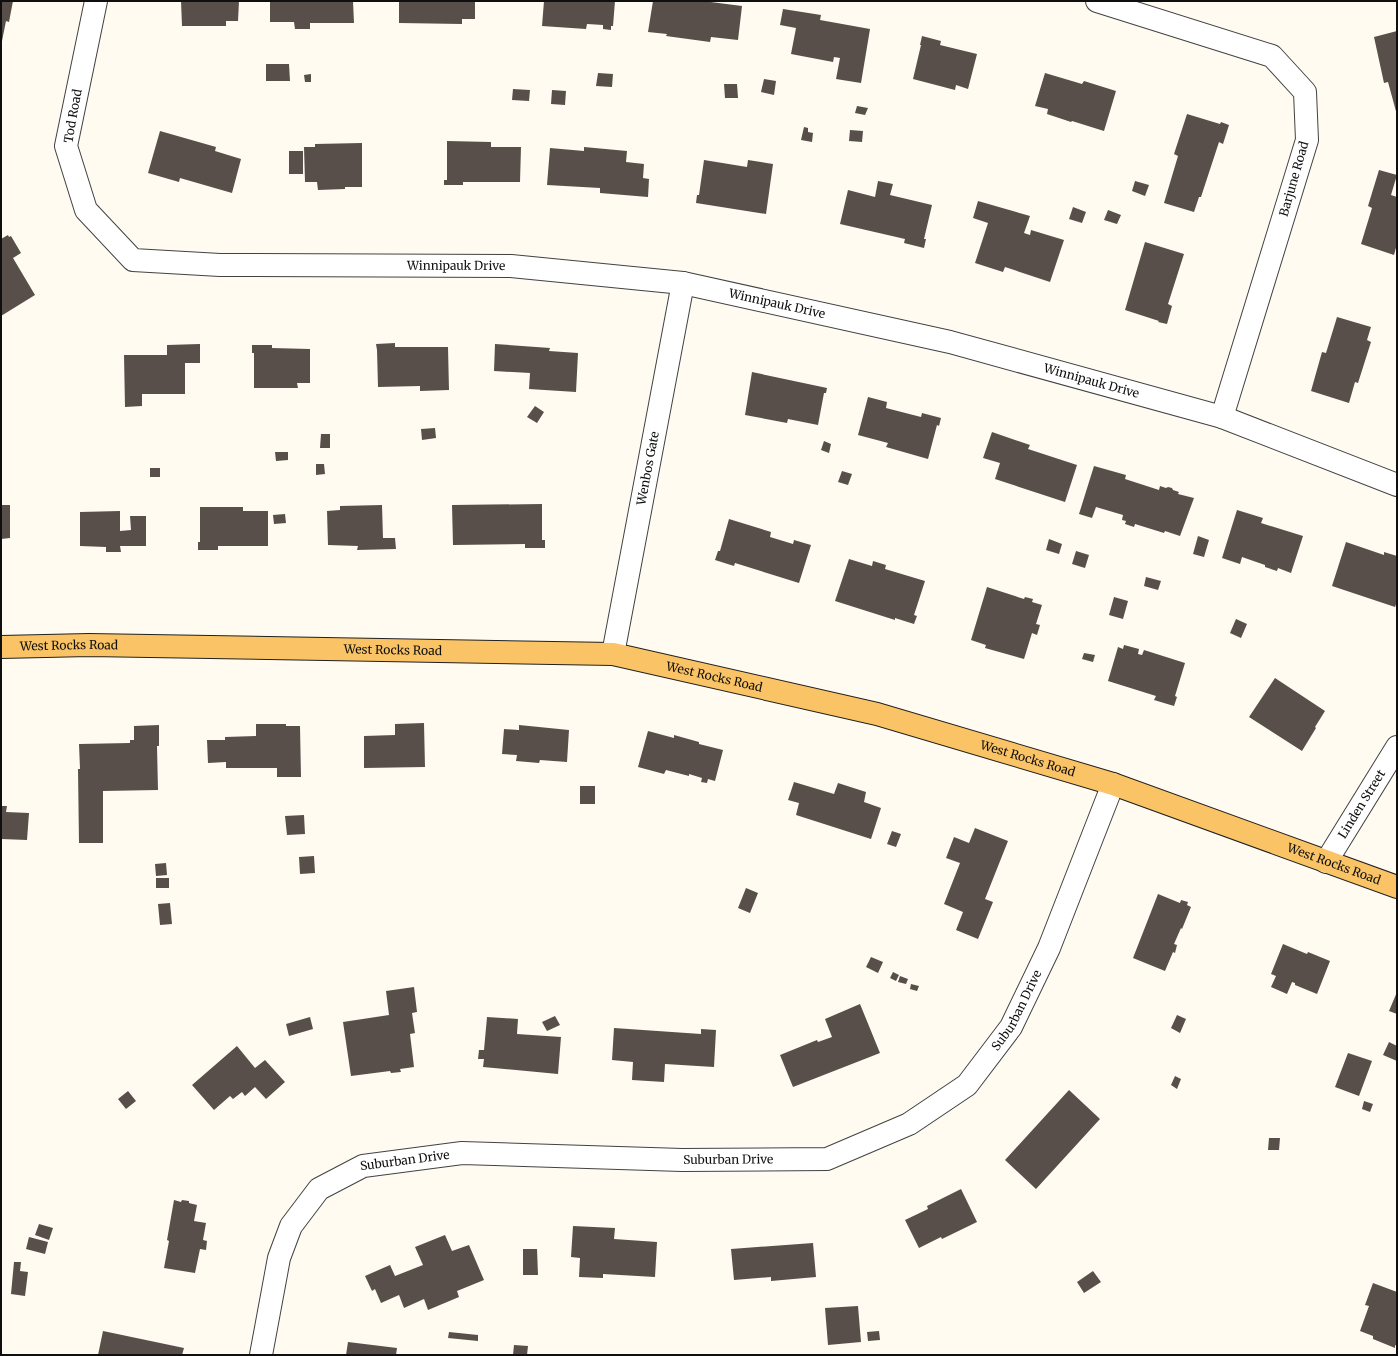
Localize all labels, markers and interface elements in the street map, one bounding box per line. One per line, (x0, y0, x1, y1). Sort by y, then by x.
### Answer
street label: Tod Road (60, 88, 85, 144)
street label: Barjune Road (1276, 140, 1311, 218)
street label: Winnipauk Drive (406, 258, 505, 273)
street label: Winnipauk Drive (727, 285, 827, 321)
street label: Winnipauk Drive (1041, 360, 1141, 401)
street label: Wenbos Gate (633, 430, 662, 507)
street label: West Rocks Road (19, 637, 118, 654)
street label: West Rocks Road (343, 641, 442, 658)
street label: West Rocks Road (664, 658, 764, 695)
street label: West Rocks Road (978, 737, 1077, 779)
street label: Linden Street (1334, 766, 1388, 841)
street label: West Rocks Road (1284, 840, 1383, 887)
street label: Suburban Drive (988, 967, 1044, 1053)
street label: Suburban Drive (359, 1147, 450, 1173)
street label: Suburban Drive (683, 1151, 773, 1167)

